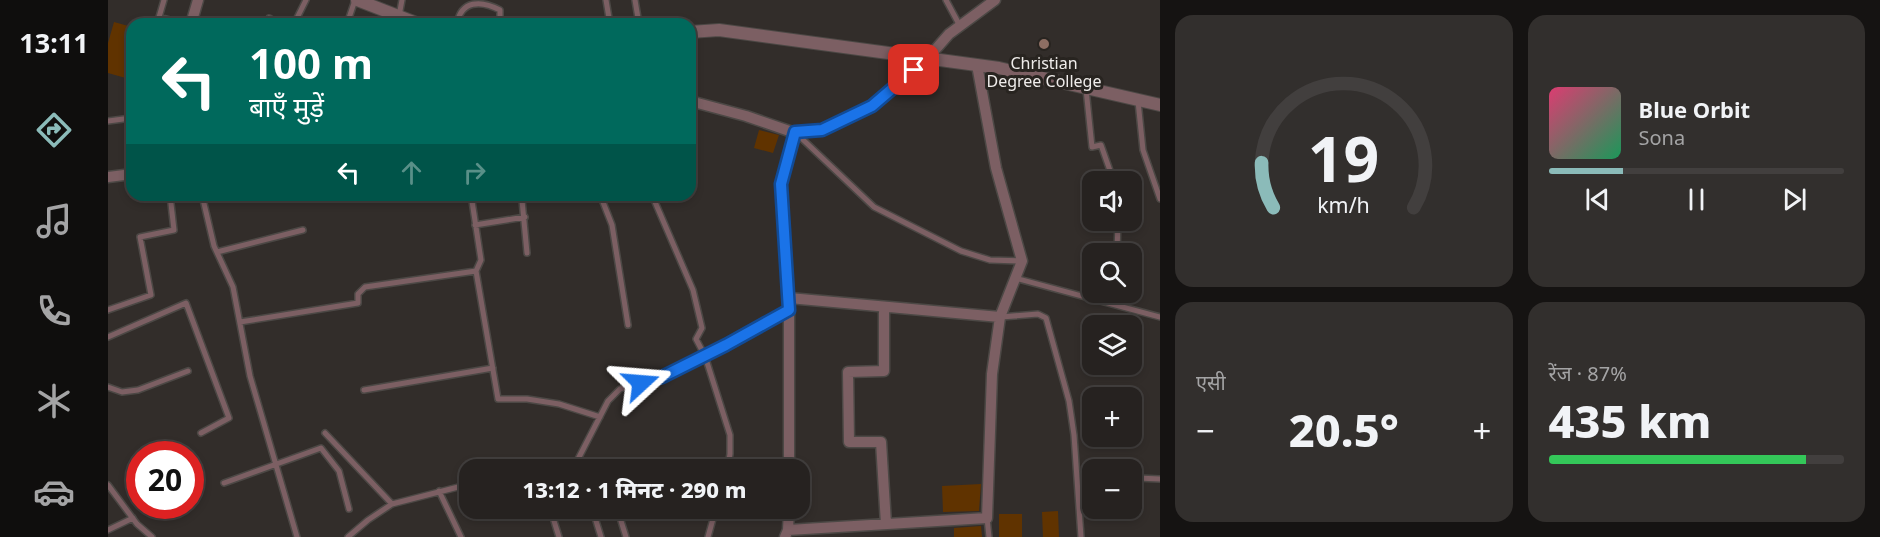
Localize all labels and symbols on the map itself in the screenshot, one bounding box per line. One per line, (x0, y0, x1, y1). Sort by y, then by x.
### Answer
marker: Christian Degree College (1037, 37, 1051, 51)
pin (888, 44, 939, 95)
place label: Christian Degree College (987, 52, 1101, 92)
position arrow (609, 351, 673, 415)
speed limit sign: 20 (126, 441, 204, 519)

